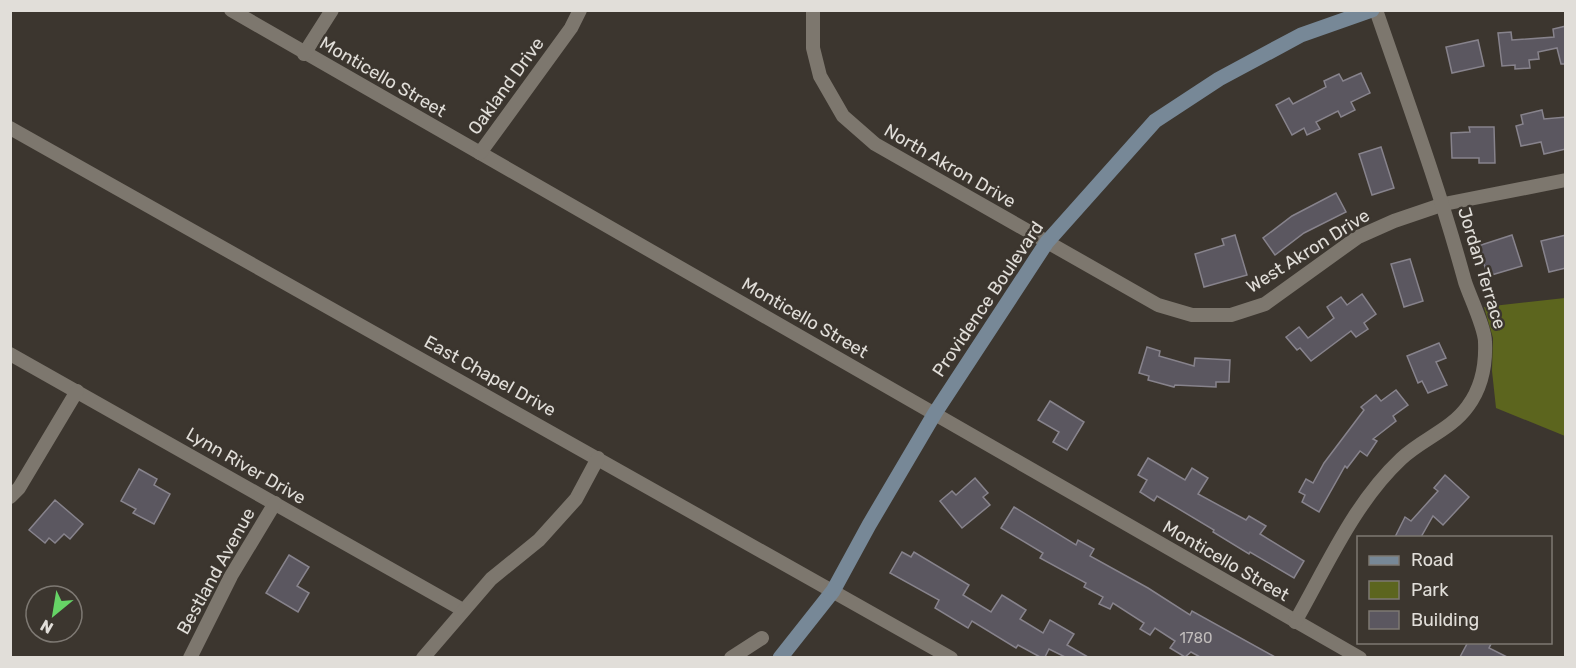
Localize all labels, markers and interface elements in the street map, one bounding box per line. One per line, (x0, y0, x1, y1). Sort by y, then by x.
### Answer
street label: Monticello Street (316, 32, 450, 122)
street label: Oakland Drive (463, 33, 549, 139)
street label: North Akron Drive (880, 119, 1020, 213)
street label: West Akron Drive (1242, 204, 1374, 298)
street label: Jordan Terrace (1453, 204, 1511, 332)
street label: Providence Boulevard (928, 217, 1048, 381)
street label: Monticello Street (738, 273, 872, 363)
street label: East Chapel Drive (420, 331, 560, 421)
street label: Lynn River Drive (182, 423, 310, 509)
street label: Bestland Avenue (172, 504, 260, 638)
street label: Monticello Street (1159, 516, 1293, 606)
legend (1357, 536, 1552, 644)
text: Road (1411, 549, 1454, 571)
text: Park (1411, 579, 1449, 601)
north arrow (24, 584, 84, 644)
text: Building (1411, 609, 1479, 631)
text: N (37, 615, 56, 638)
house number: 1780 (1179, 629, 1213, 647)

